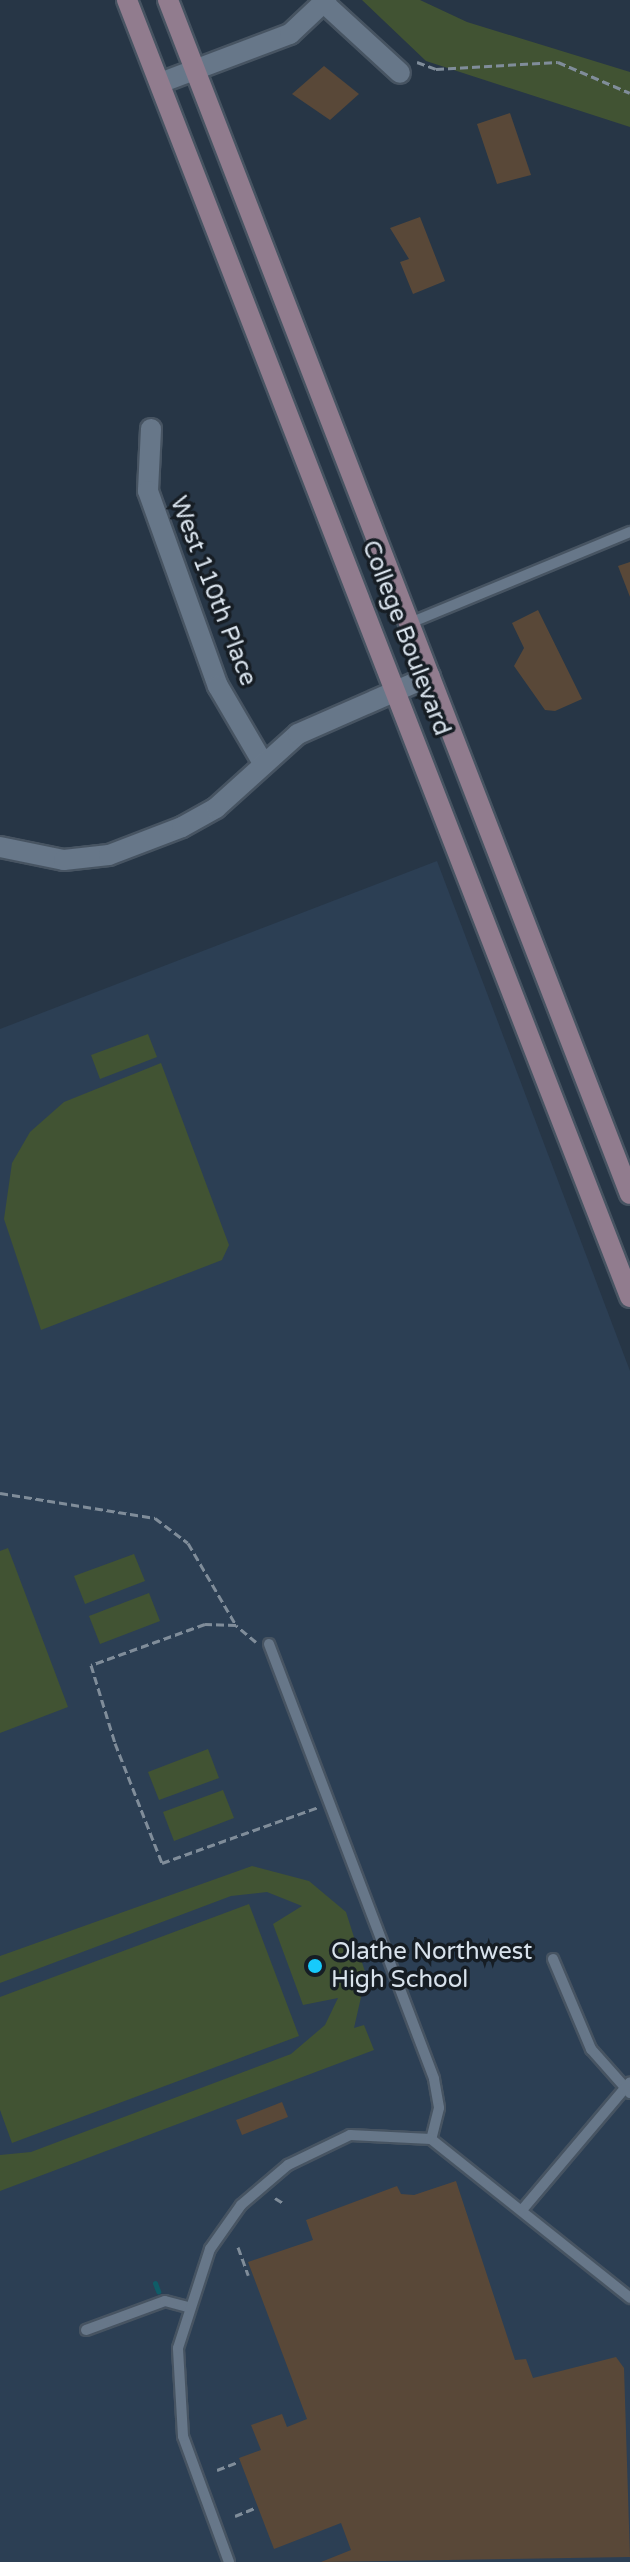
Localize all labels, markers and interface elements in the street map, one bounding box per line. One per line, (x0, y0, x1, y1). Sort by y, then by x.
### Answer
street label: West 110th Place (164, 492, 262, 690)
street label: College Boulevard (356, 536, 456, 740)
place label: Olathe Northwest High School (331, 1938, 532, 1994)
marker: Olathe Northwest High School (306, 1957, 324, 1975)

